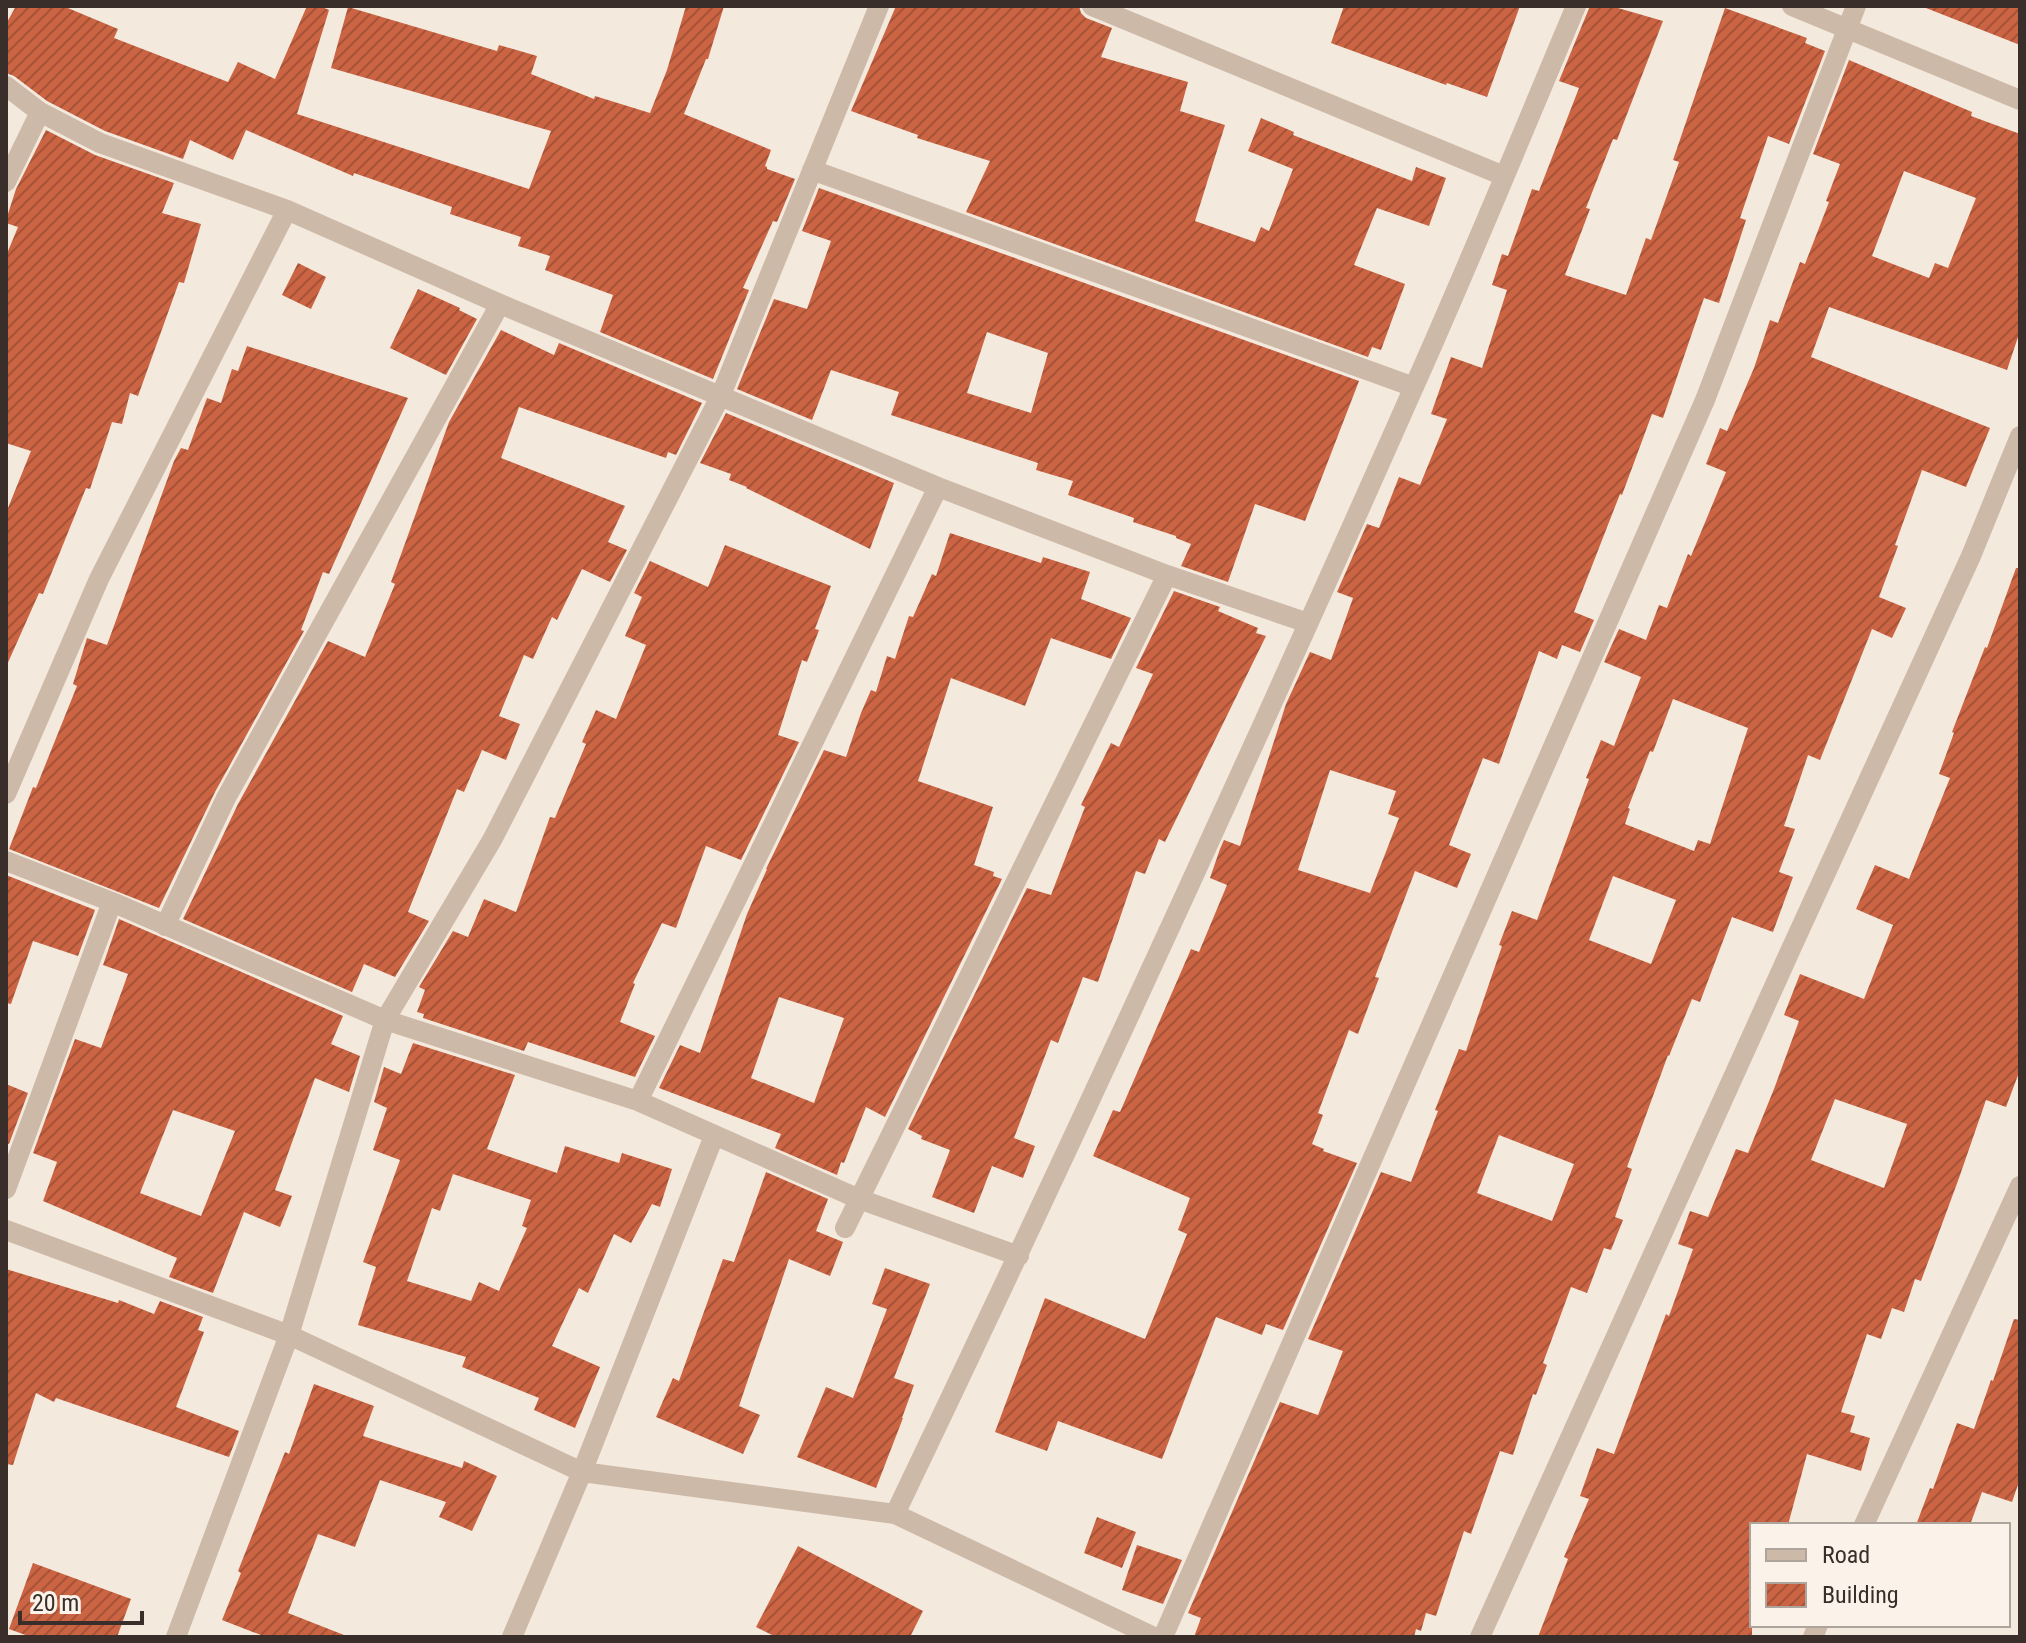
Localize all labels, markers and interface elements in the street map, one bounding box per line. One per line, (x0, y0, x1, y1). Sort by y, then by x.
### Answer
legend (1750, 1523, 2010, 1627)
text: Road (1822, 1541, 1870, 1569)
scale bar (20, 1575, 142, 1625)
text: Building (1822, 1581, 1899, 1609)
text: 20 m (32, 1589, 79, 1617)

